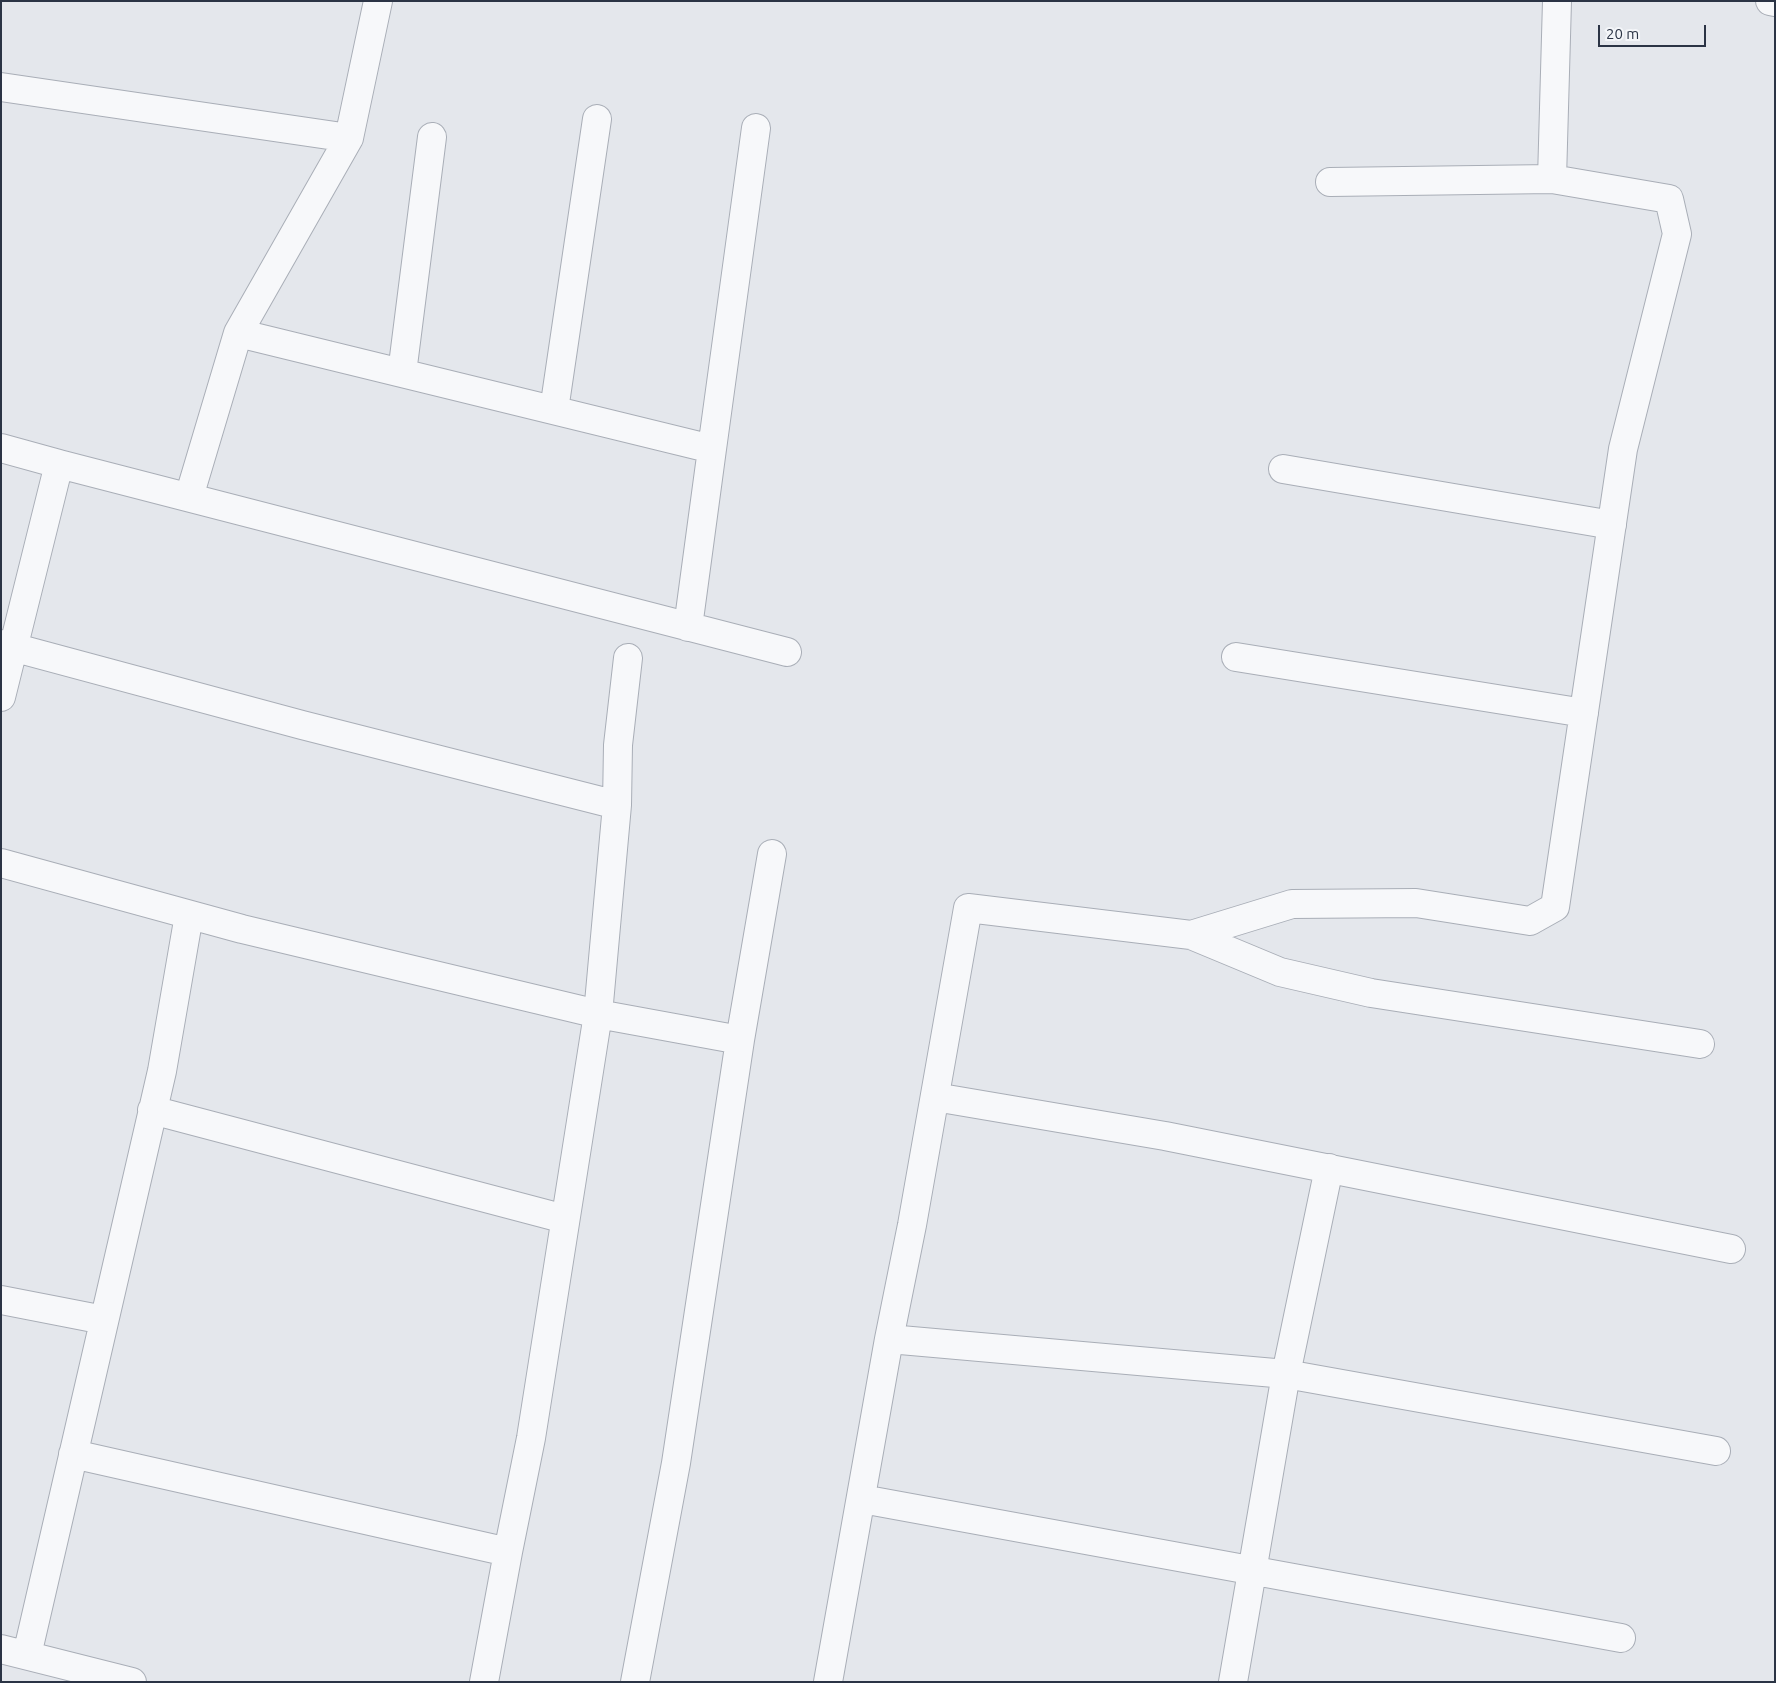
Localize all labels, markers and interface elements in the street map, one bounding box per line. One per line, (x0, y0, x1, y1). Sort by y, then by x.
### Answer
scale bar (1601, 15, 1708, 47)
text: 20 m (1606, 25, 1639, 42)

